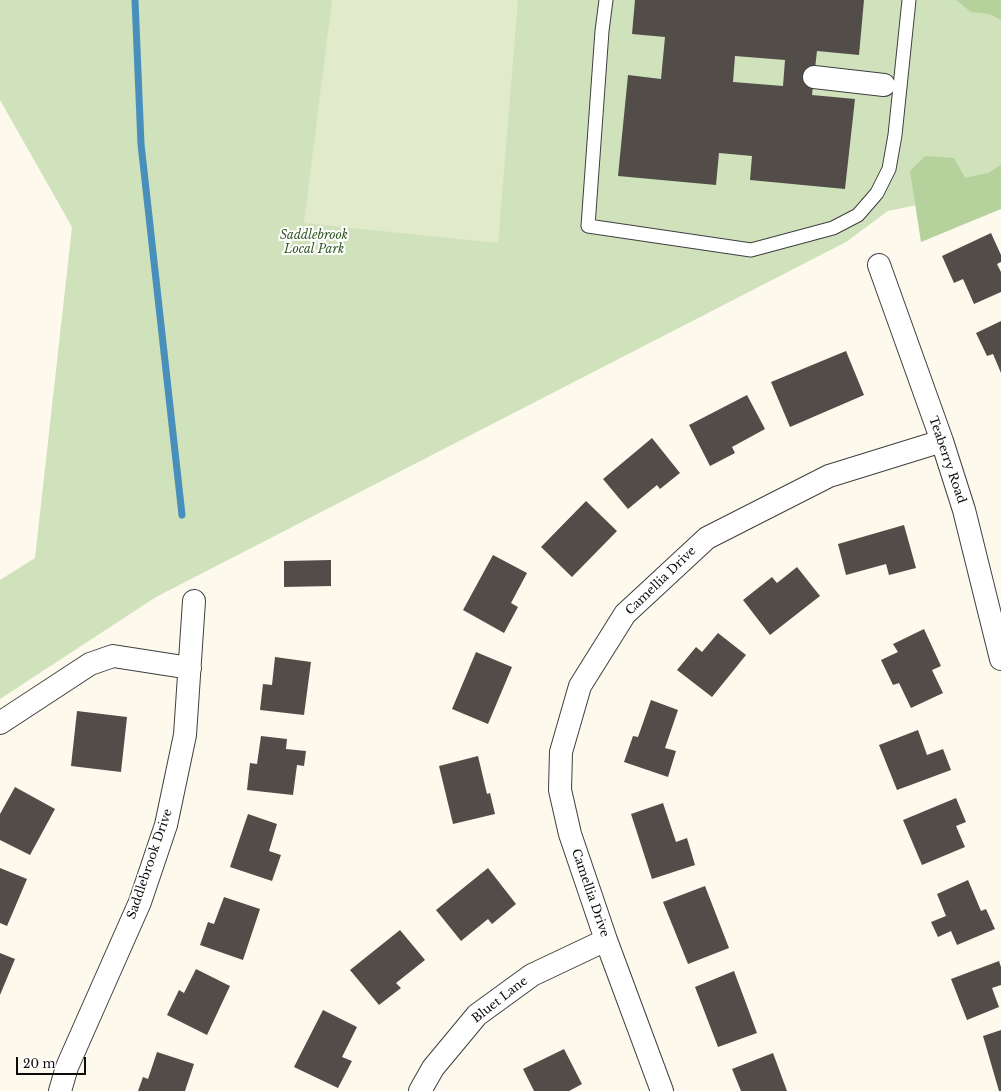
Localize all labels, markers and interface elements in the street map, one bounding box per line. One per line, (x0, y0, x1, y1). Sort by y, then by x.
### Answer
park label: Saddlebrook Local Park (280, 229, 348, 257)
street label: Teaberry Road (925, 415, 969, 505)
street label: Camellia Drive (623, 544, 699, 618)
street label: Saddlebrook Drive (124, 807, 176, 921)
street label: Camellia Drive (568, 847, 612, 939)
street label: Bluet Lane (469, 974, 531, 1026)
scale bar (18, 1049, 88, 1075)
text: 20 m (23, 1056, 55, 1071)

